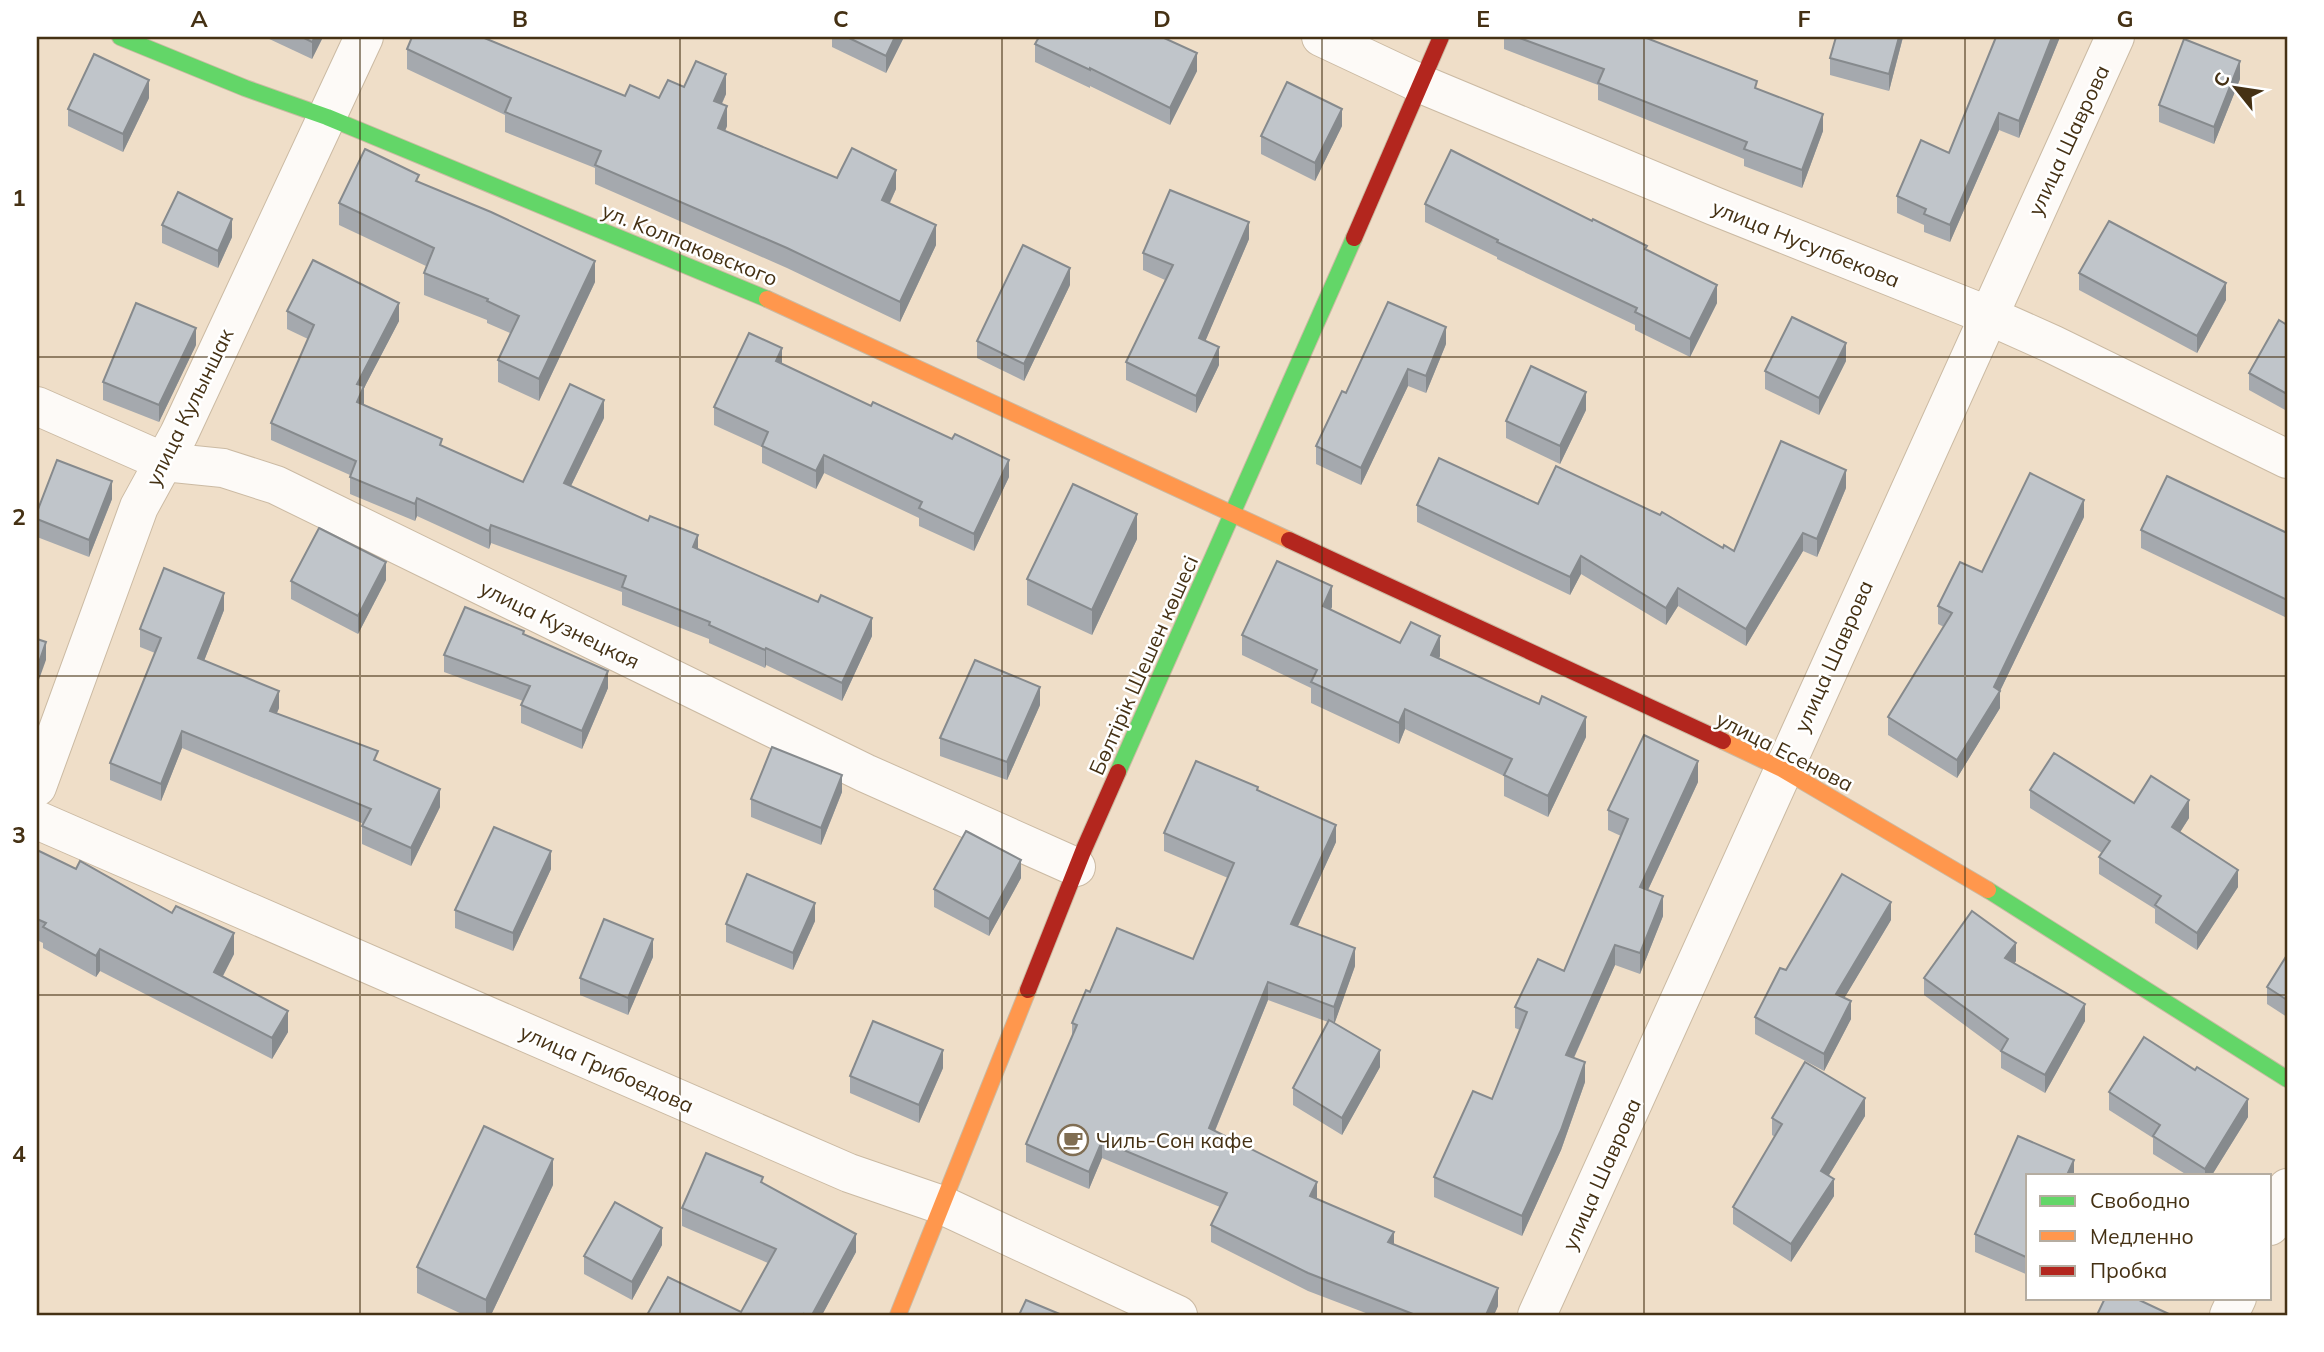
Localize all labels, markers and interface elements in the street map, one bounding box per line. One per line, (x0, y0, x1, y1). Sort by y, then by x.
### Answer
text: A (190, 4, 208, 33)
text: B (512, 4, 528, 33)
text: C (833, 4, 849, 33)
text: D (1153, 4, 1171, 33)
text: E (1476, 4, 1490, 33)
text: F (1797, 4, 1811, 33)
text: G (2116, 4, 2134, 33)
north arrow (2202, 52, 2272, 122)
street label: улица Шаврова (2022, 60, 2114, 220)
text: С (2208, 68, 2235, 91)
text: 1 (12, 183, 26, 212)
street label: улица Нусупбекова (1708, 193, 1904, 293)
street label: ул. Kолпаковского (598, 197, 782, 291)
street label: улица Кулыншак (140, 323, 239, 490)
text: 2 (12, 502, 26, 531)
street label: Бөлтірік Шешен көшесі (1083, 551, 1203, 779)
street label: улица Кузнецкая (476, 574, 644, 674)
street label: улица Шаврова (1788, 576, 1878, 736)
street label: улица Есенова (1712, 705, 1858, 797)
text: 3 (12, 820, 26, 849)
street label: улица Грибоедова (516, 1018, 698, 1118)
street label: улица Шаврова (1556, 1094, 1646, 1254)
cafe icon: Чиль-Сон кафе (1056, 1123, 1090, 1157)
place label: Чиль-Сон кафе (1096, 1127, 1253, 1153)
text: 4 (12, 1139, 26, 1168)
legend (2026, 1174, 2272, 1300)
text: Свободно (2090, 1187, 2190, 1213)
text: Медленно (2090, 1223, 2194, 1249)
text: Пробка (2090, 1257, 2167, 1283)

